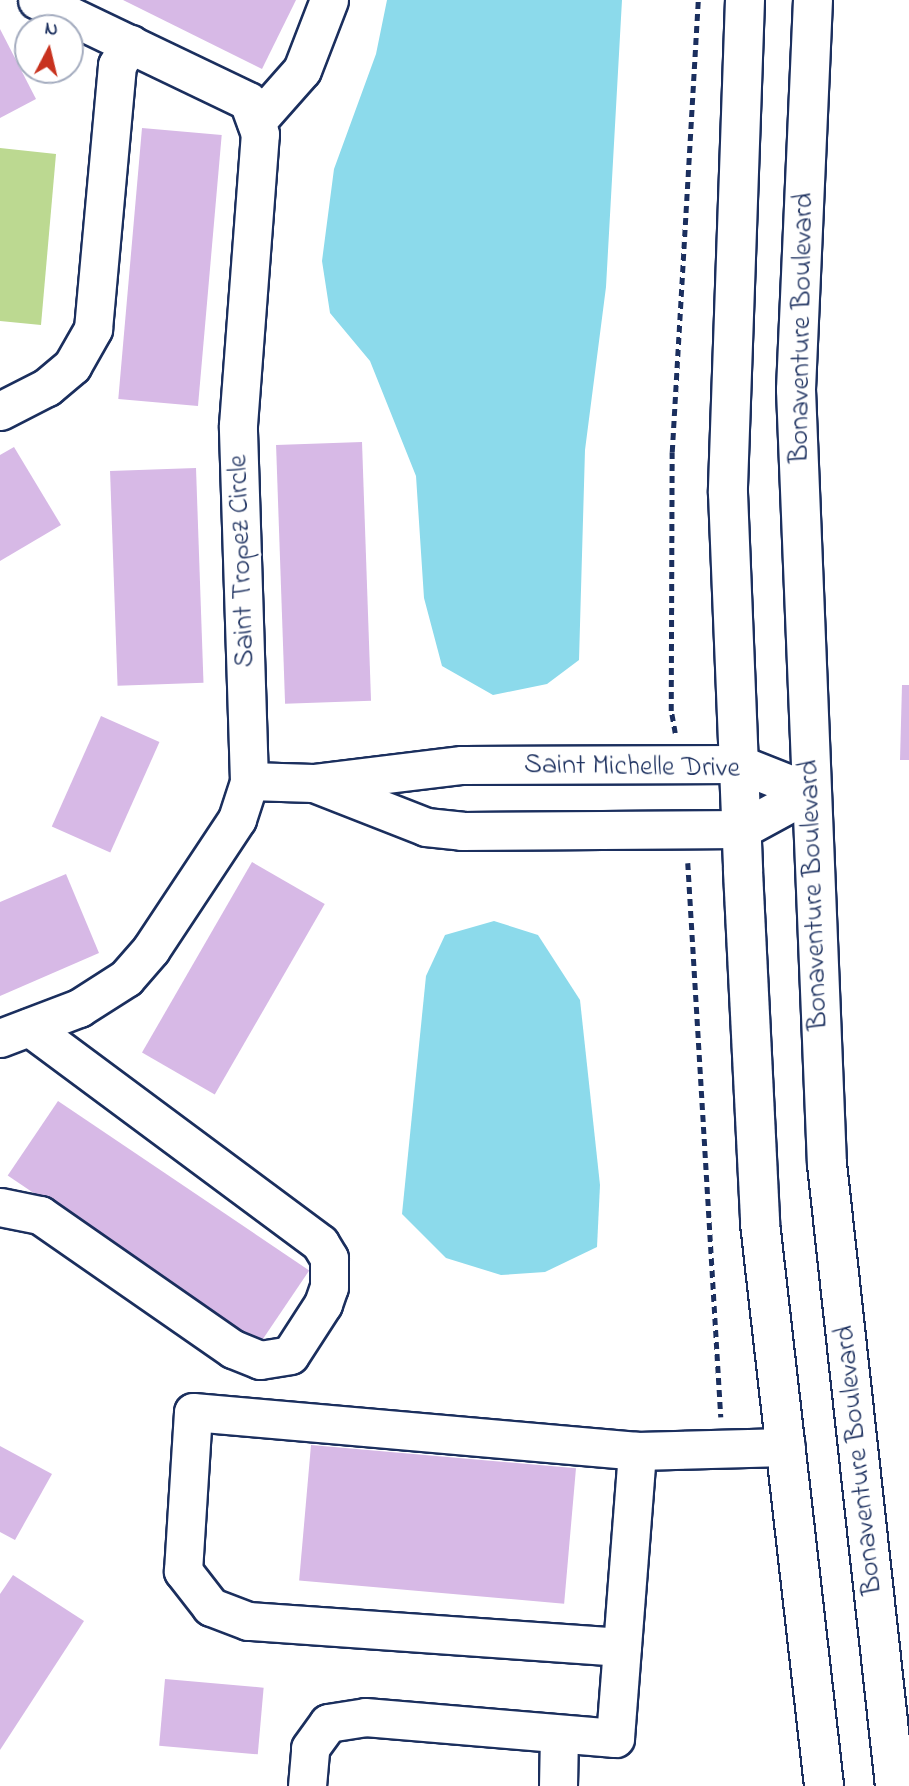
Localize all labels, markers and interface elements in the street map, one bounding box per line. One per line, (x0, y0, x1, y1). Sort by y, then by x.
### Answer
north arrow (14, 14, 84, 84)
text: N (43, 15, 59, 44)
street label: Bonaventure Boulevard (784, 192, 822, 464)
street label: Saint Tropez Circle (222, 454, 264, 668)
street label: Saint Michelle Drive (524, 749, 740, 787)
street label: Bonaventure Boulevard (793, 759, 837, 1031)
street label: Bonaventure Boulevard (829, 1324, 891, 1596)

